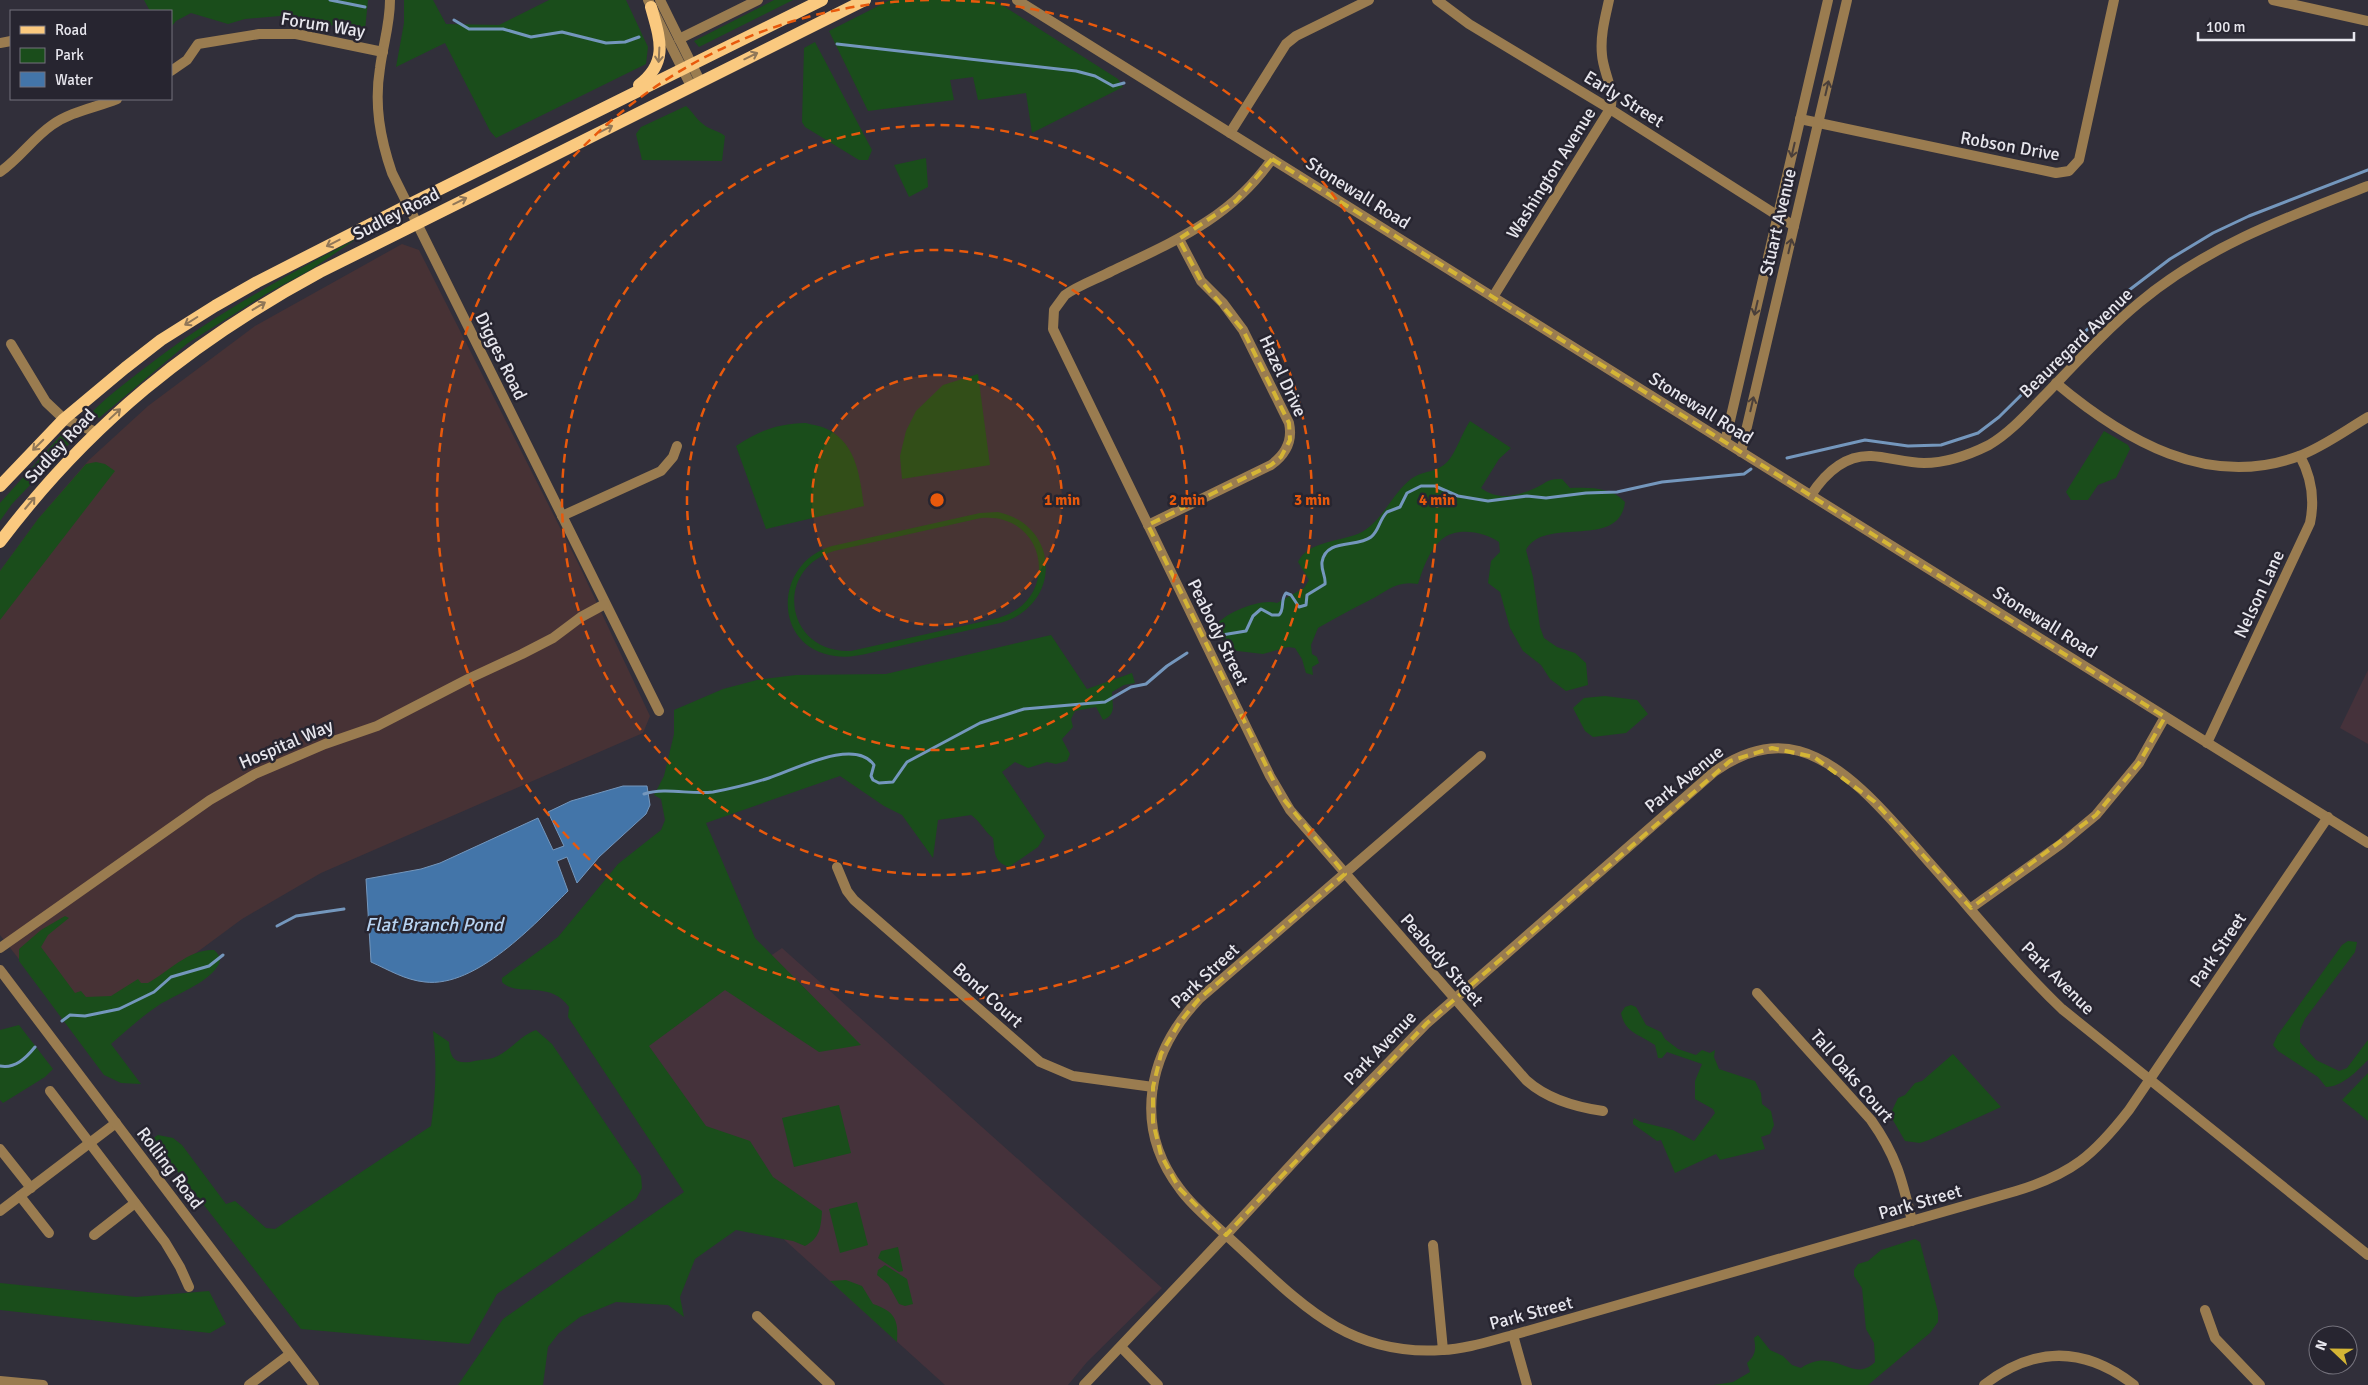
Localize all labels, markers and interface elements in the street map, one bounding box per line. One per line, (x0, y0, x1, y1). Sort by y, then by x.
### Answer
street label: Forum Way (279, 7, 367, 43)
legend (10, 10, 172, 100)
scale bar (2198, 10, 2354, 42)
text: 100 m (2206, 18, 2246, 36)
text: Road (55, 21, 87, 39)
text: Park (55, 46, 84, 64)
one-way arrow (654, 46, 664, 62)
one-way arrow (743, 51, 758, 60)
street label: Early Street (1580, 66, 1668, 132)
text: Water (55, 71, 93, 89)
one-way arrow (1823, 81, 1832, 97)
street label: Washington Avenue (1502, 103, 1600, 243)
one-way arrow (598, 124, 613, 133)
street label: Robson Drive (1959, 126, 2061, 166)
one-way arrow (1788, 141, 1797, 157)
street label: Stonewall Road (1302, 152, 1414, 234)
street label: Stuart Avenue (1755, 166, 1801, 278)
street label: Sudley Road (349, 183, 443, 245)
one-way arrow (453, 196, 468, 206)
one-way arrow (326, 239, 341, 248)
one-way arrow (1786, 239, 1795, 255)
street label: Beauregard Avenue (2015, 283, 2137, 403)
one-way arrow (252, 300, 266, 310)
one-way arrow (1751, 300, 1760, 316)
street label: Digges Road (470, 309, 532, 403)
one-way arrow (184, 316, 198, 326)
street label: Hazel Drive (1255, 332, 1311, 420)
street label: Stonewall Road (1645, 367, 1757, 449)
one-way arrow (1748, 397, 1757, 413)
street label: Sudley Road (20, 404, 100, 488)
one-way arrow (109, 408, 122, 420)
one-way arrow (31, 439, 44, 451)
centre of rings (928, 491, 946, 509)
text: 1 min (1044, 491, 1080, 509)
text: 2 min (1169, 491, 1205, 509)
text: 3 min (1294, 491, 1330, 509)
text: 4 min (1419, 491, 1455, 509)
one-way arrow (25, 497, 36, 510)
street label: Nelson Lane (2229, 546, 2289, 642)
street label: Peabody Street (1183, 575, 1253, 689)
street label: Stonewall Road (1989, 581, 2101, 663)
street label: Hospital Way (236, 714, 337, 774)
street label: Park Avenue (1640, 741, 1728, 817)
street label: Park Street (2185, 908, 2251, 992)
street label: Peabody Street (1396, 909, 1488, 1011)
water label: Flat Branch Pond (365, 913, 505, 937)
street label: Park Avenue (2017, 937, 2099, 1019)
street label: Park Street (1166, 939, 1244, 1013)
street label: Bond Court (948, 958, 1028, 1032)
street label: Park Avenue (1339, 1006, 1421, 1090)
street label: Tall Oaks Court (1806, 1025, 1898, 1127)
street label: Rolling Road (132, 1123, 208, 1213)
street label: Park Street (1876, 1180, 1964, 1224)
street label: Park Street (1487, 1291, 1575, 1335)
north arrow (2308, 1325, 2358, 1375)
text: N (2312, 1338, 2331, 1353)

